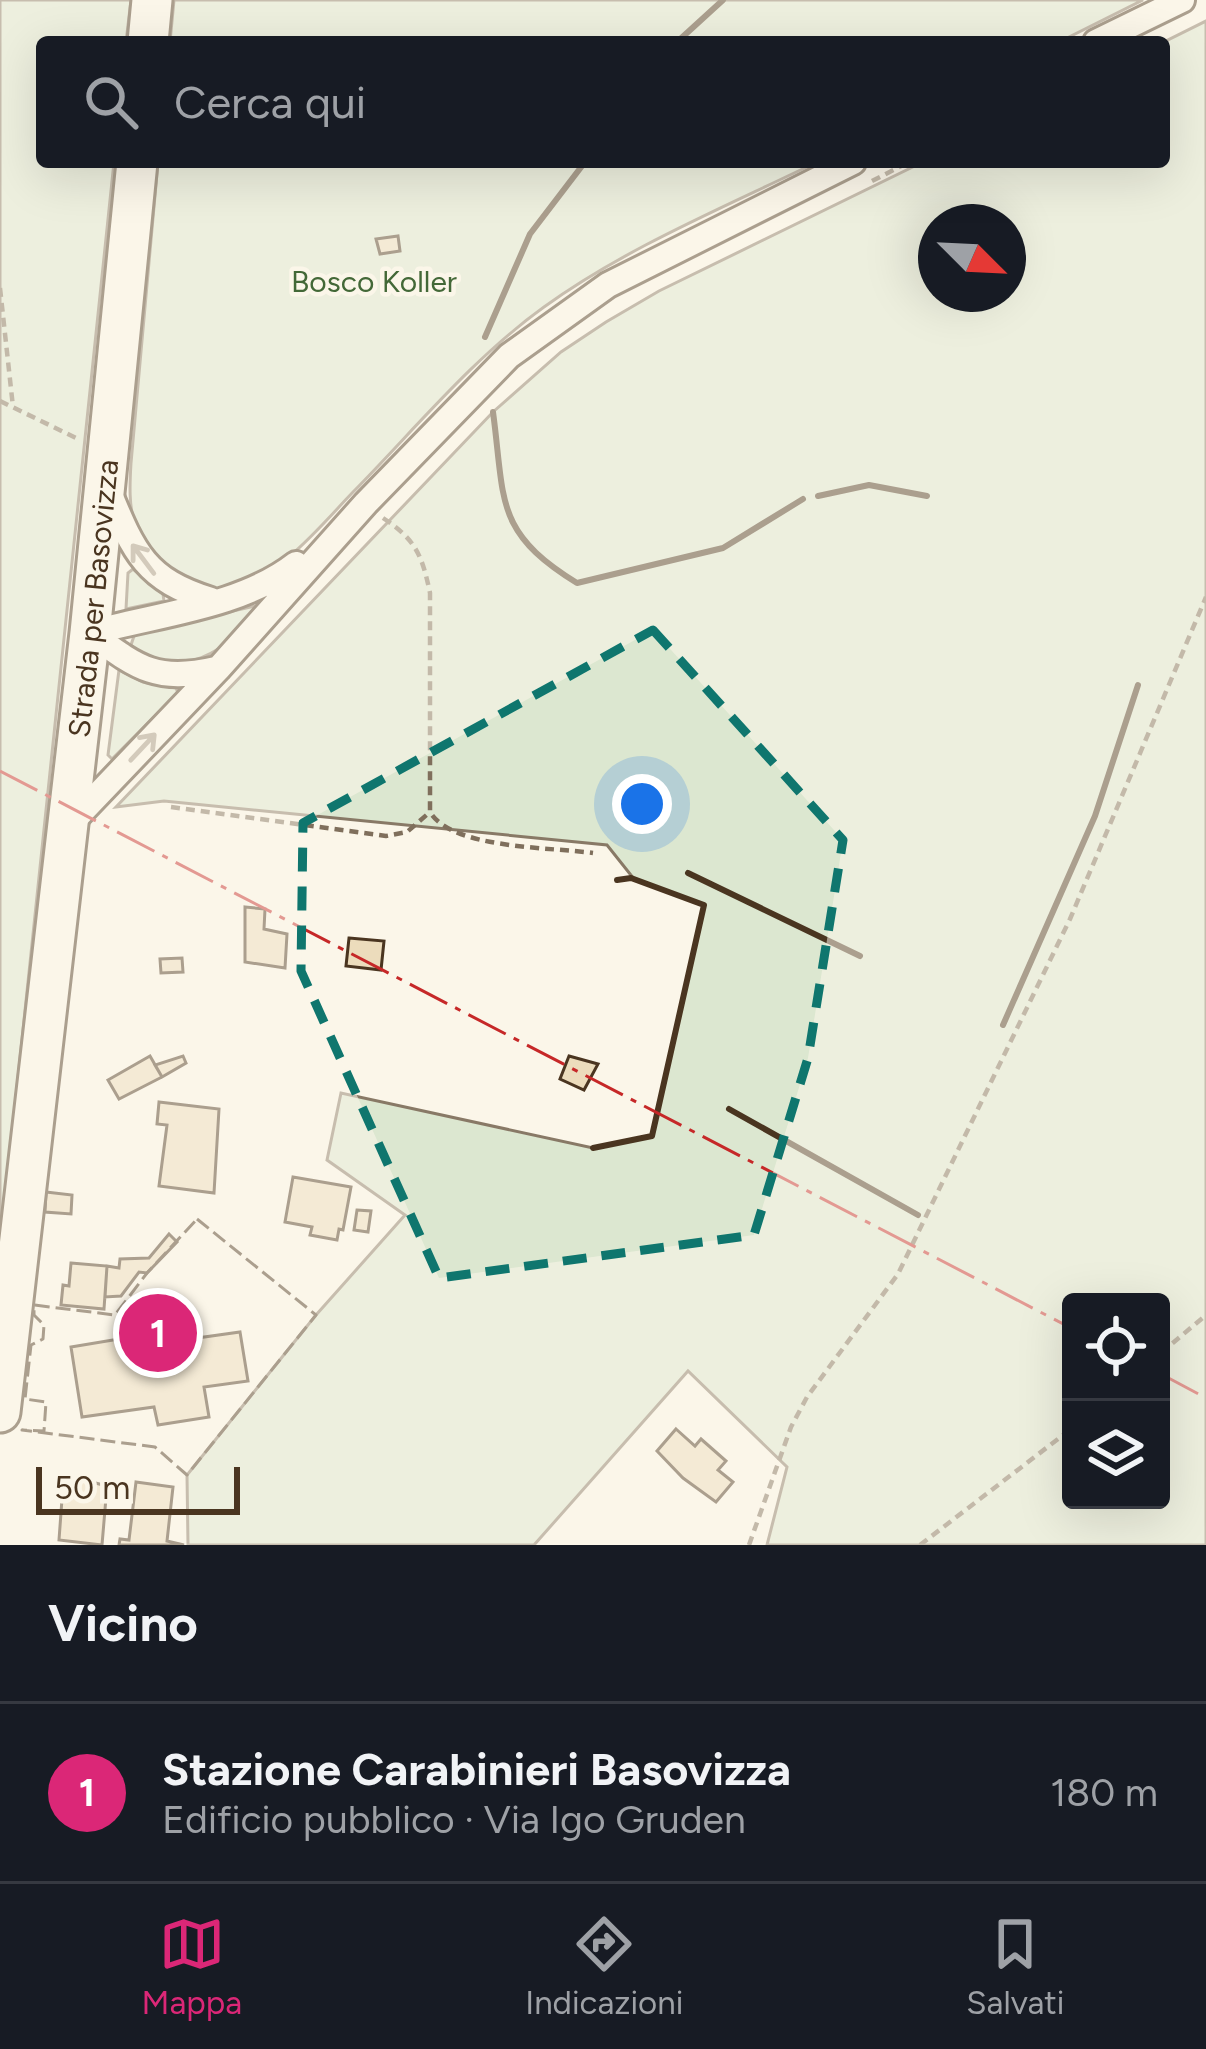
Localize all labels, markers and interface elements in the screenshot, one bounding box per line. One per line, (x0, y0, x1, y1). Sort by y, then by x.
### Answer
search box (36, 36, 1170, 168)
icon: search (78, 69, 144, 135)
text: Cerca qui (174, 75, 366, 129)
north arrow (918, 204, 1026, 312)
park label: Bosco Koller (291, 263, 457, 300)
street label: Strada per Basovizza (60, 458, 126, 739)
one-way arrow (131, 544, 157, 576)
one-way arrow (129, 733, 157, 763)
your location (612, 774, 672, 834)
pin: 1 (119, 1288, 197, 1378)
map controls (1062, 1293, 1170, 1509)
button: locate (1062, 1293, 1170, 1401)
button: layers (1062, 1401, 1170, 1509)
scale bar (36, 1461, 240, 1514)
text: 50 m (54, 1468, 130, 1507)
text: Vicino (48, 1593, 198, 1654)
text: Stazione Carabinieri Basovizza (162, 1742, 791, 1796)
text: 1 (79, 1769, 95, 1816)
text: 180 m (1050, 1769, 1158, 1816)
text: Edificio pubblico · Via Igo Gruden (162, 1796, 746, 1843)
tab: Mappa (142, 1911, 242, 2022)
tab: Indicazioni (525, 1911, 683, 2022)
tab: Salvati (966, 1911, 1064, 2022)

